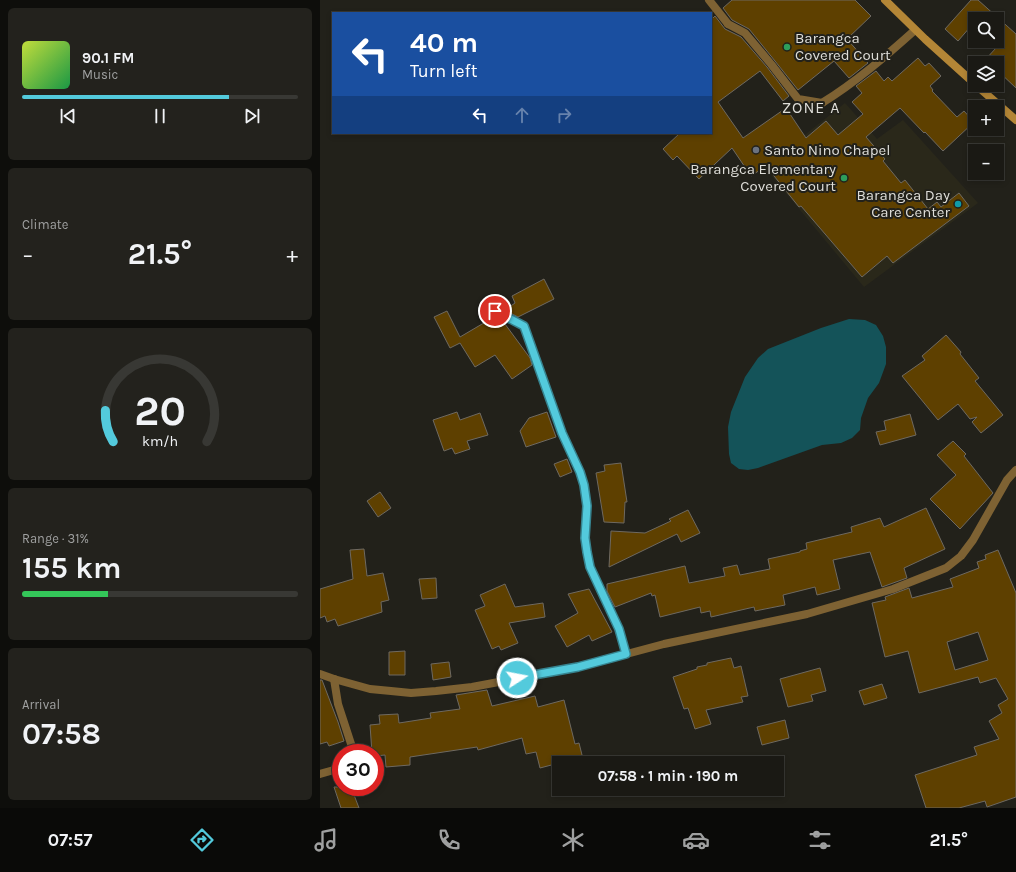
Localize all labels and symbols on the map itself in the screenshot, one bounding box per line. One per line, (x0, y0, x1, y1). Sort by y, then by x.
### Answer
place label: Barangca Covered Court (795, 29, 891, 64)
marker: Barangca Covered Court (782, 42, 792, 52)
district label: ZONE A (782, 98, 840, 117)
place label: Santo Nino Chapel (764, 141, 891, 159)
marker: Santo Nino Chapel (751, 145, 761, 155)
place label: Barangca Elementary Covered Court (690, 160, 836, 195)
marker: Barangca Elementary Covered Court (839, 173, 849, 183)
place label: Barangca Day Care Center (857, 186, 951, 221)
marker: Barangca Day Care Center (953, 199, 963, 209)
pin (478, 294, 512, 328)
position arrow (496, 657, 538, 699)
speed limit sign: 30 (332, 744, 384, 796)

